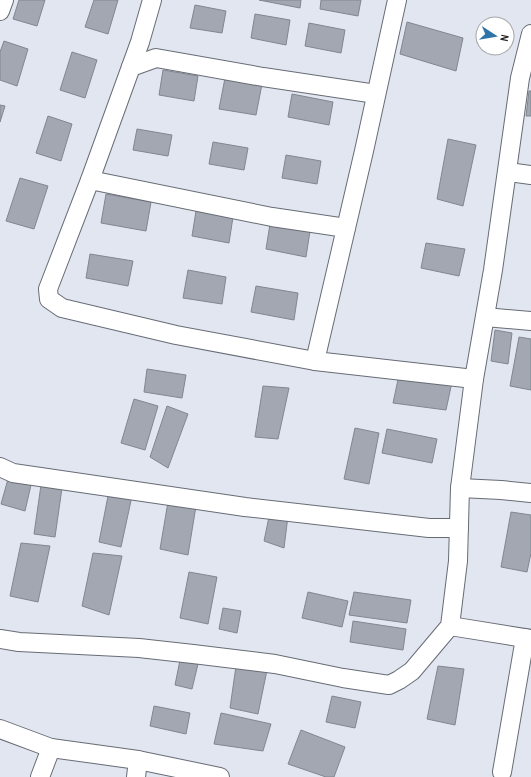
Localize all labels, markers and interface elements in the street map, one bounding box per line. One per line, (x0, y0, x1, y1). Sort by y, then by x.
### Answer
north arrow (475, 16, 515, 56)
text: N (497, 33, 512, 43)

